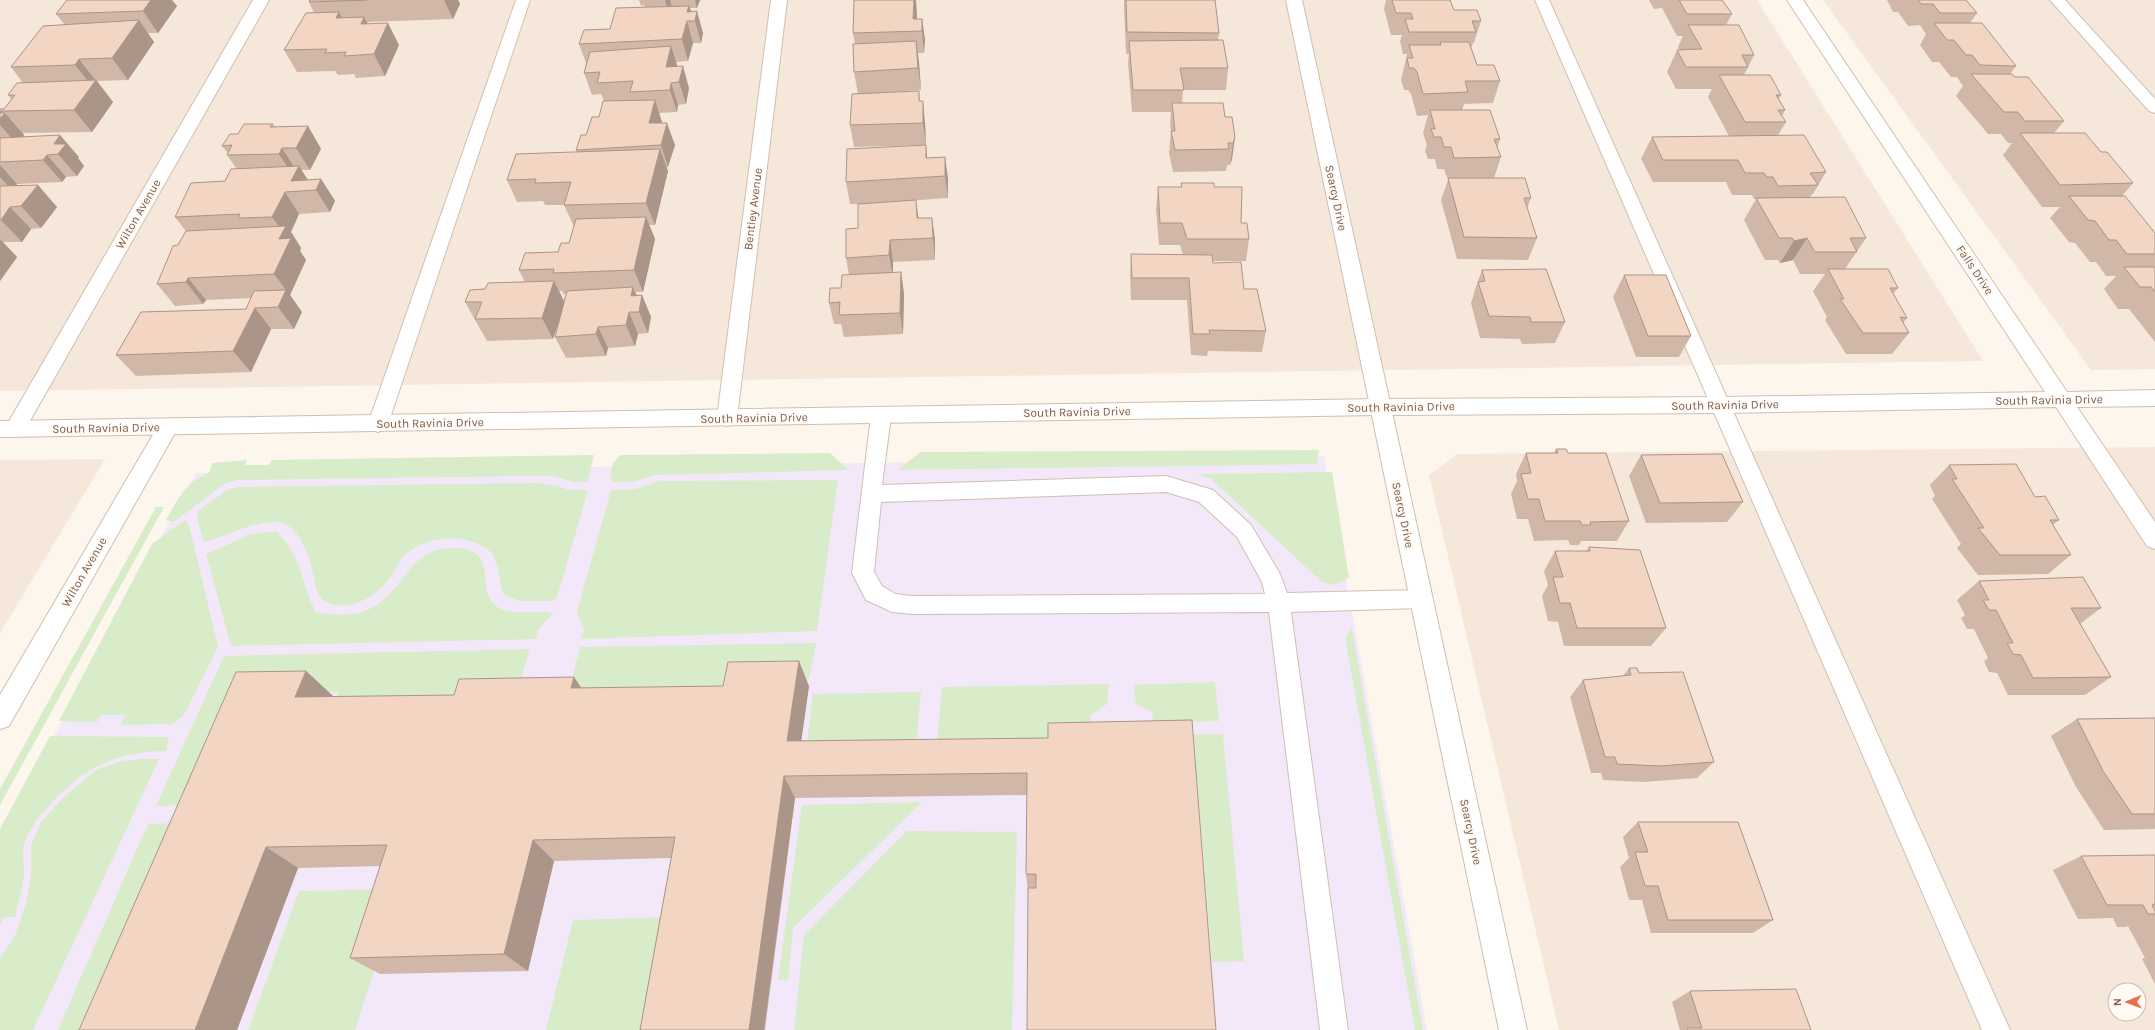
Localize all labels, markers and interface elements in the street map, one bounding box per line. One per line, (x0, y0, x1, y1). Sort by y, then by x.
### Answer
street label: Searcy Drive (1322, 164, 1350, 232)
street label: Bentley Avenue (741, 167, 765, 251)
street label: Wilton Avenue (112, 177, 164, 251)
street label: Falls Drive (1953, 243, 1997, 297)
street label: South Ravinia Drive (1995, 392, 2103, 408)
street label: South Ravinia Drive (1671, 397, 1779, 413)
street label: South Ravinia Drive (1347, 399, 1455, 415)
street label: South Ravinia Drive (1023, 404, 1131, 420)
street label: South Ravinia Drive (700, 410, 808, 426)
street label: South Ravinia Drive (376, 415, 484, 431)
street label: South Ravinia Drive (52, 420, 160, 436)
street label: Searcy Drive (1389, 481, 1417, 549)
street label: Wilton Avenue (58, 535, 110, 609)
street label: Searcy Drive (1457, 798, 1485, 866)
north arrow (2107, 982, 2147, 1022)
text: N (2111, 998, 2124, 1006)

